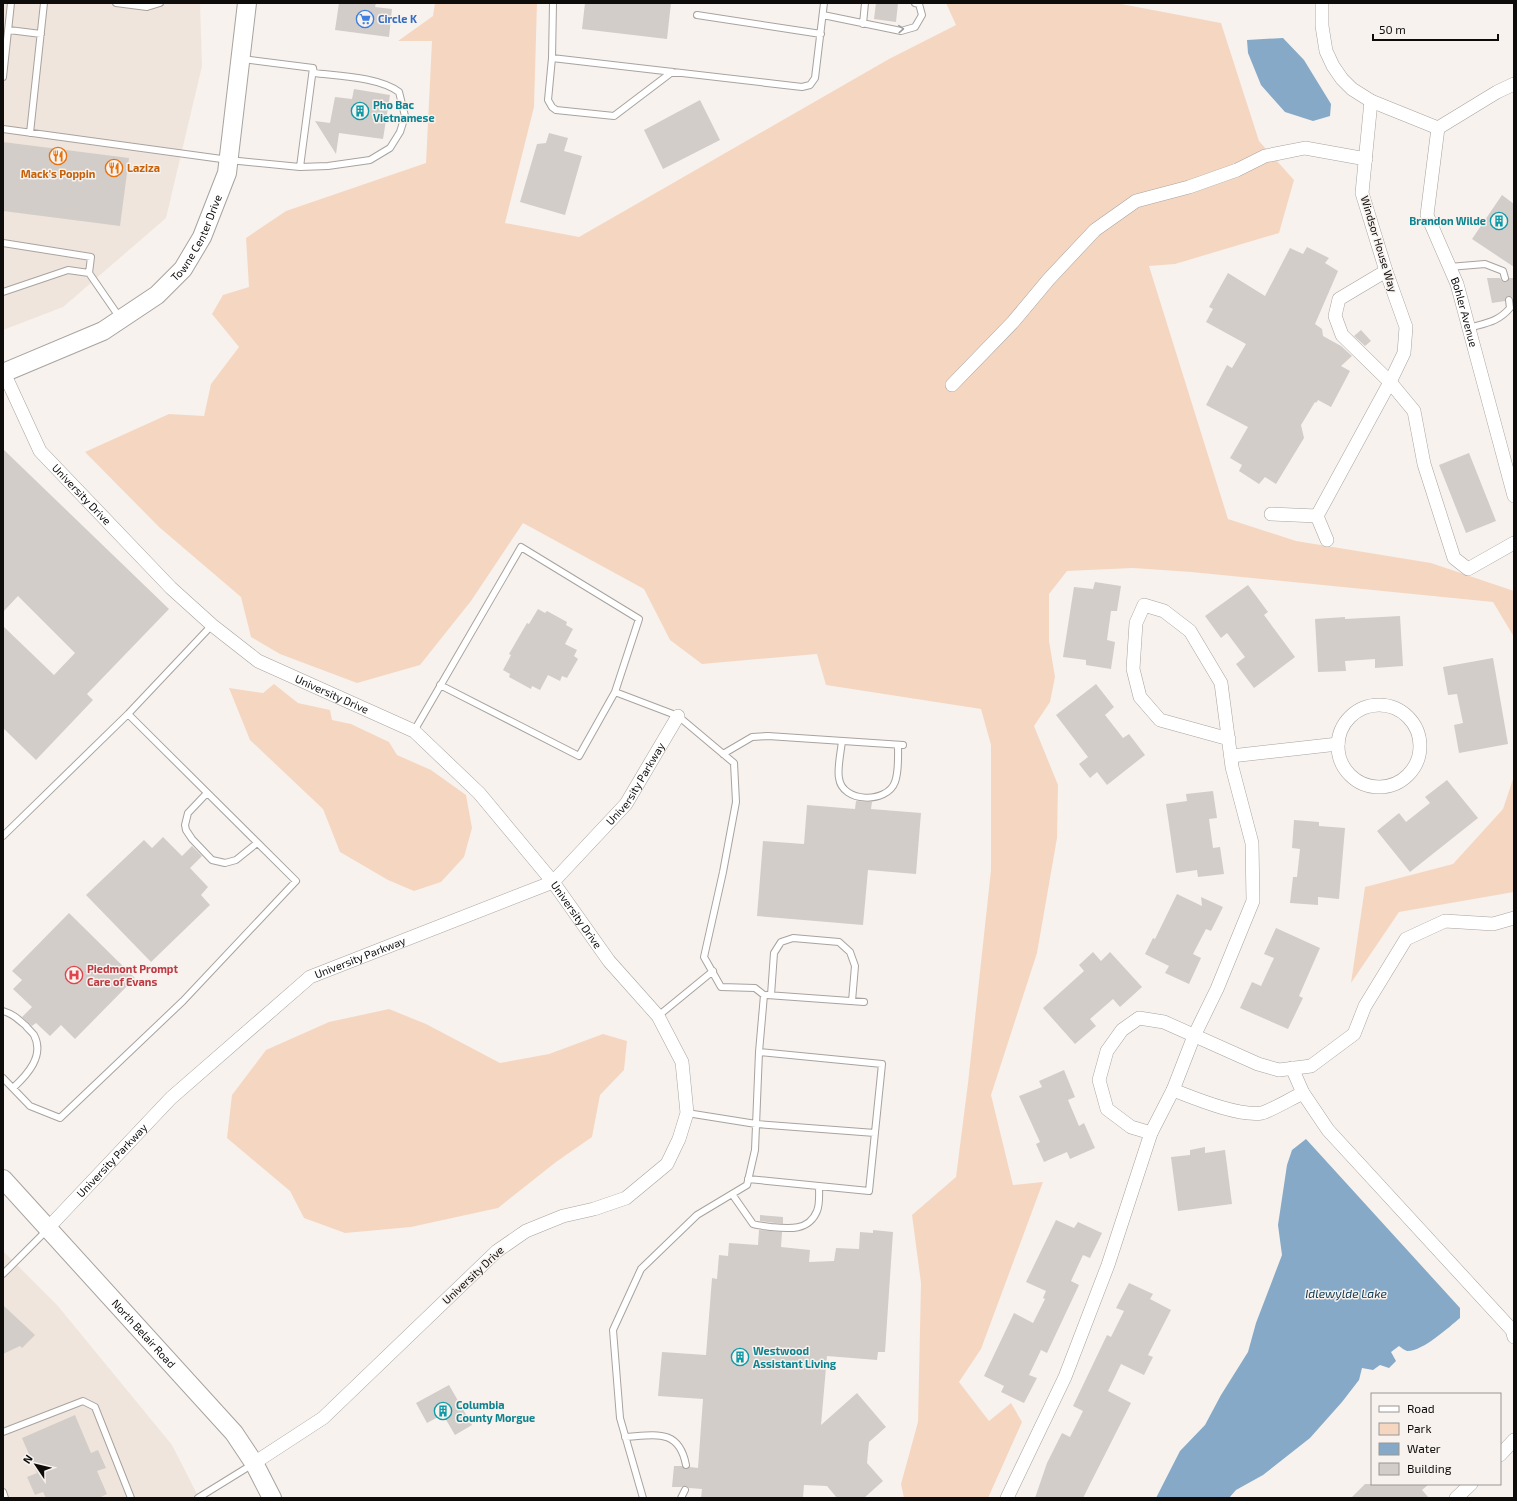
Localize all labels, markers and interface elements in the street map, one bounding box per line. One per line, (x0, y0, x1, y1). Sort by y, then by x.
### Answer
supermarket icon: Circle K (355, 9, 375, 29)
place label: Circle K (378, 12, 417, 25)
scale bar (1373, 16, 1498, 42)
text: 50 m (1379, 22, 1406, 36)
one-way arrow (898, 25, 904, 34)
place label: Pho Bac Vietnamese (373, 98, 435, 124)
building icon: Pho Bac Vietnamese (350, 101, 370, 121)
restaurant icon: Mack's Poppin (48, 146, 68, 166)
restaurant icon: Laziza (104, 158, 124, 178)
place label: Laziza (127, 161, 160, 174)
place label: Mack's Poppin (21, 167, 95, 180)
street label: Towne Center Drive (168, 192, 224, 284)
street label: Windsor House Way (1359, 194, 1400, 294)
building icon: Brandon Wilde (1489, 211, 1509, 231)
place label: Brandon Wilde (1409, 214, 1486, 227)
street label: Bohler Avenue (1449, 275, 1481, 348)
street label: University Drive (50, 461, 114, 527)
street label: University Drive (293, 672, 371, 716)
street label: University Parkway (603, 740, 667, 827)
street label: University Drive (549, 879, 605, 951)
street label: University Parkway (313, 933, 407, 981)
place label: Piedmont Prompt Care of Evans (87, 962, 178, 988)
hospital icon: Piedmont Prompt Care of Evans (64, 965, 84, 985)
street label: University Parkway (74, 1120, 150, 1200)
street label: University Drive (439, 1243, 506, 1306)
water label: Idlewylde Lake (1305, 1286, 1387, 1301)
street label: North Belair Road (109, 1296, 179, 1370)
place label: Westwood Assistant Living (753, 1344, 837, 1370)
building icon: Westwood Assistant Living (730, 1347, 750, 1367)
legend (1371, 1393, 1501, 1485)
place label: Columbia County Morgue (456, 1398, 535, 1425)
building icon: Columbia County Morgue (433, 1401, 453, 1421)
text: Road (1407, 1401, 1435, 1415)
text: Park (1407, 1421, 1432, 1435)
text: Water (1407, 1441, 1441, 1455)
north arrow (16, 1445, 56, 1485)
text: N (20, 1452, 35, 1466)
text: Building (1407, 1461, 1452, 1475)

